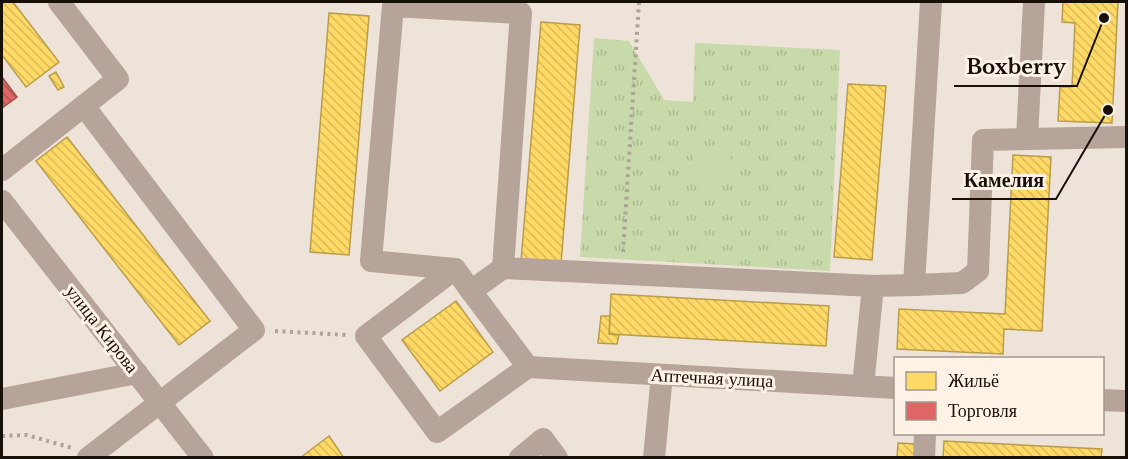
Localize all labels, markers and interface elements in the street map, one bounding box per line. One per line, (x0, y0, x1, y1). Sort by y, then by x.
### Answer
callout: Boxberry (954, 48, 1077, 86)
text: Boxberry (966, 55, 1067, 79)
callout: Камелия (952, 161, 1056, 199)
text: Камелия (964, 168, 1044, 192)
street label: улица Кирова (61, 281, 143, 377)
legend (894, 357, 1104, 435)
street label: Аптечная улица (650, 364, 774, 392)
text: Жильё (948, 370, 999, 392)
text: Торговля (948, 400, 1017, 422)

